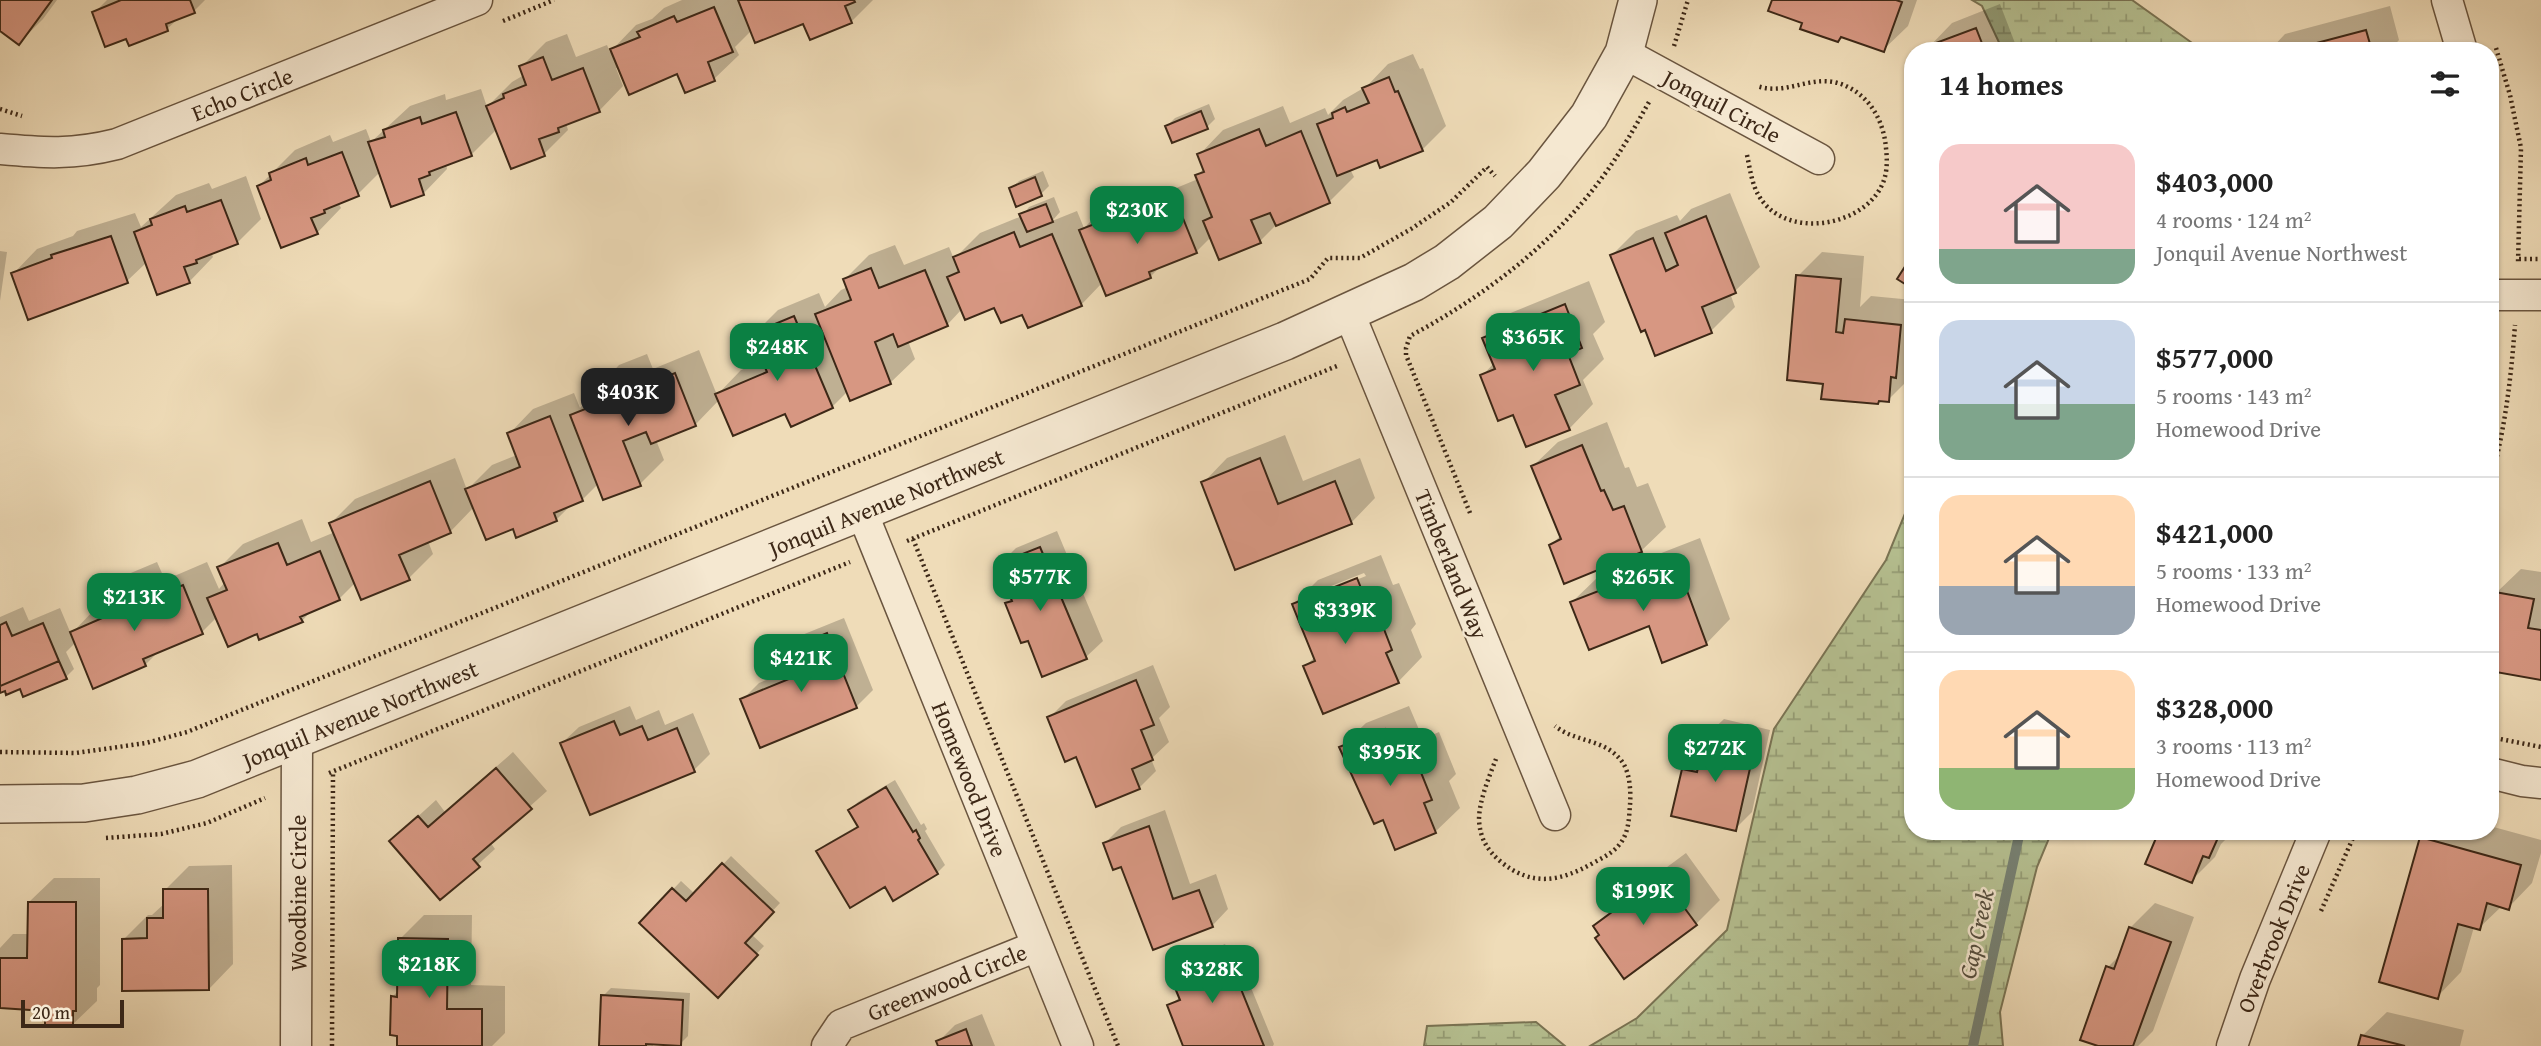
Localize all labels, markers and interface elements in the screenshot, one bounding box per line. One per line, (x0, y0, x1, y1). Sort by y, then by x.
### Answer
street label: Echo Circle (186, 59, 298, 129)
street label: Jonquil Circle (1654, 60, 1787, 151)
text: 14 homes (1939, 62, 2064, 106)
icon: filters (2426, 65, 2464, 103)
text: $403,000 (2156, 159, 2273, 203)
icon: home (1995, 172, 2079, 256)
pin: $230K (1088, 187, 1186, 246)
text: $230K (1106, 192, 1168, 225)
text: 4 rooms · 124 m² (2156, 203, 2311, 236)
text: Jonquil Avenue Northwest (2156, 236, 2407, 269)
pin: $365K (1484, 314, 1582, 373)
text: $365K (1502, 319, 1564, 352)
pin: $248K (728, 324, 826, 383)
text: $248K (746, 329, 808, 362)
text: $577,000 (2156, 335, 2273, 379)
icon: home (1995, 348, 2079, 432)
pin: $403K (579, 368, 677, 428)
text: $403K (597, 374, 659, 407)
text: 5 rooms · 143 m² (2156, 379, 2311, 412)
text: Homewood Drive (2156, 412, 2321, 445)
street label: Jonquil Avenue Northwest (761, 440, 1009, 566)
street label: Timberland Way (1407, 484, 1497, 644)
text: $421,000 (2156, 510, 2273, 554)
icon: home (1995, 523, 2079, 607)
pin: $577K (991, 554, 1089, 613)
pin: $265K (1594, 554, 1692, 613)
text: 5 rooms · 133 m² (2156, 554, 2311, 587)
text: $577K (1009, 559, 1071, 592)
text: $265K (1612, 559, 1674, 592)
pin: $213K (85, 574, 183, 633)
text: $213K (103, 579, 165, 612)
pin: $339K (1296, 586, 1394, 646)
text: Homewood Drive (2156, 587, 2321, 620)
text: $339K (1314, 592, 1376, 625)
pin: $421K (752, 634, 850, 694)
text: $421K (770, 640, 832, 673)
street label: Jonquil Avenue Northwest (235, 652, 483, 778)
text: $328,000 (2156, 685, 2273, 729)
street label: Homewood Drive (924, 696, 1016, 862)
icon: home (1995, 698, 2079, 782)
pin: $272K (1666, 724, 1764, 784)
pin: $395K (1341, 728, 1439, 788)
text: 3 rooms · 113 m² (2156, 729, 2311, 762)
text: $272K (1684, 730, 1746, 763)
text: $395K (1359, 734, 1421, 767)
text: Homewood Drive (2156, 762, 2321, 795)
street label: Woodbine Circle (281, 815, 314, 971)
street label: Overbrook Drive (2228, 859, 2318, 1017)
pin: $199K (1594, 867, 1692, 927)
text: $199K (1612, 873, 1674, 906)
water label: Gap Creek (1949, 886, 2003, 982)
street label: Greenwood Circle (862, 935, 1032, 1029)
pin: $218K (380, 940, 478, 1000)
text: $218K (398, 946, 460, 979)
pin: $328K (1163, 946, 1261, 1005)
text: $328K (1181, 951, 1243, 984)
scale bar (21, 997, 124, 1029)
text: 20 m (32, 998, 70, 1026)

